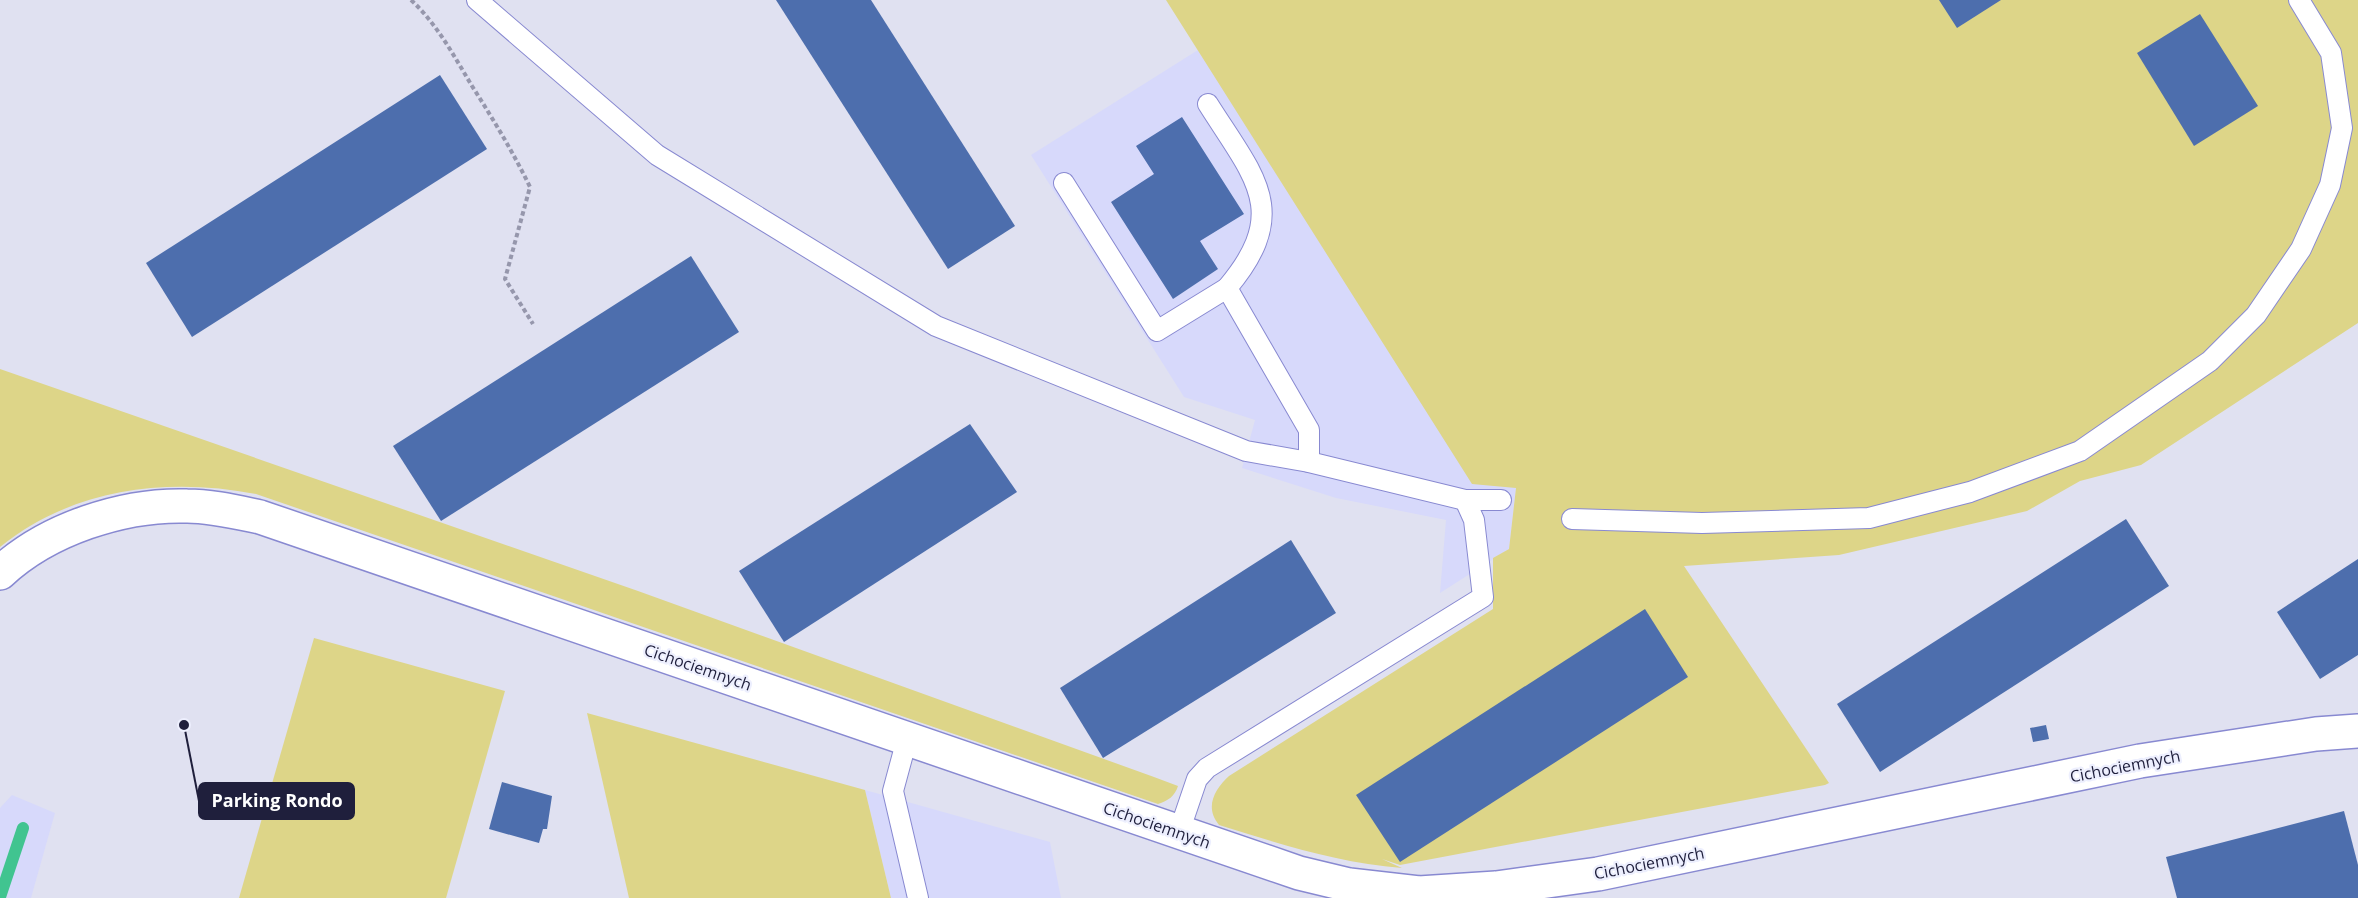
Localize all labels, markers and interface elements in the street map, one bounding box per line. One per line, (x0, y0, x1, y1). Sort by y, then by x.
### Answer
street label: Cichociemnych (641, 638, 755, 696)
street label: Cichociemnych (2068, 745, 2182, 787)
callout: Parking Rondo (199, 783, 354, 819)
text: Parking Rondo (211, 788, 343, 812)
street label: Cichociemnych (1100, 796, 1214, 854)
street label: Cichociemnych (1592, 842, 1706, 884)

